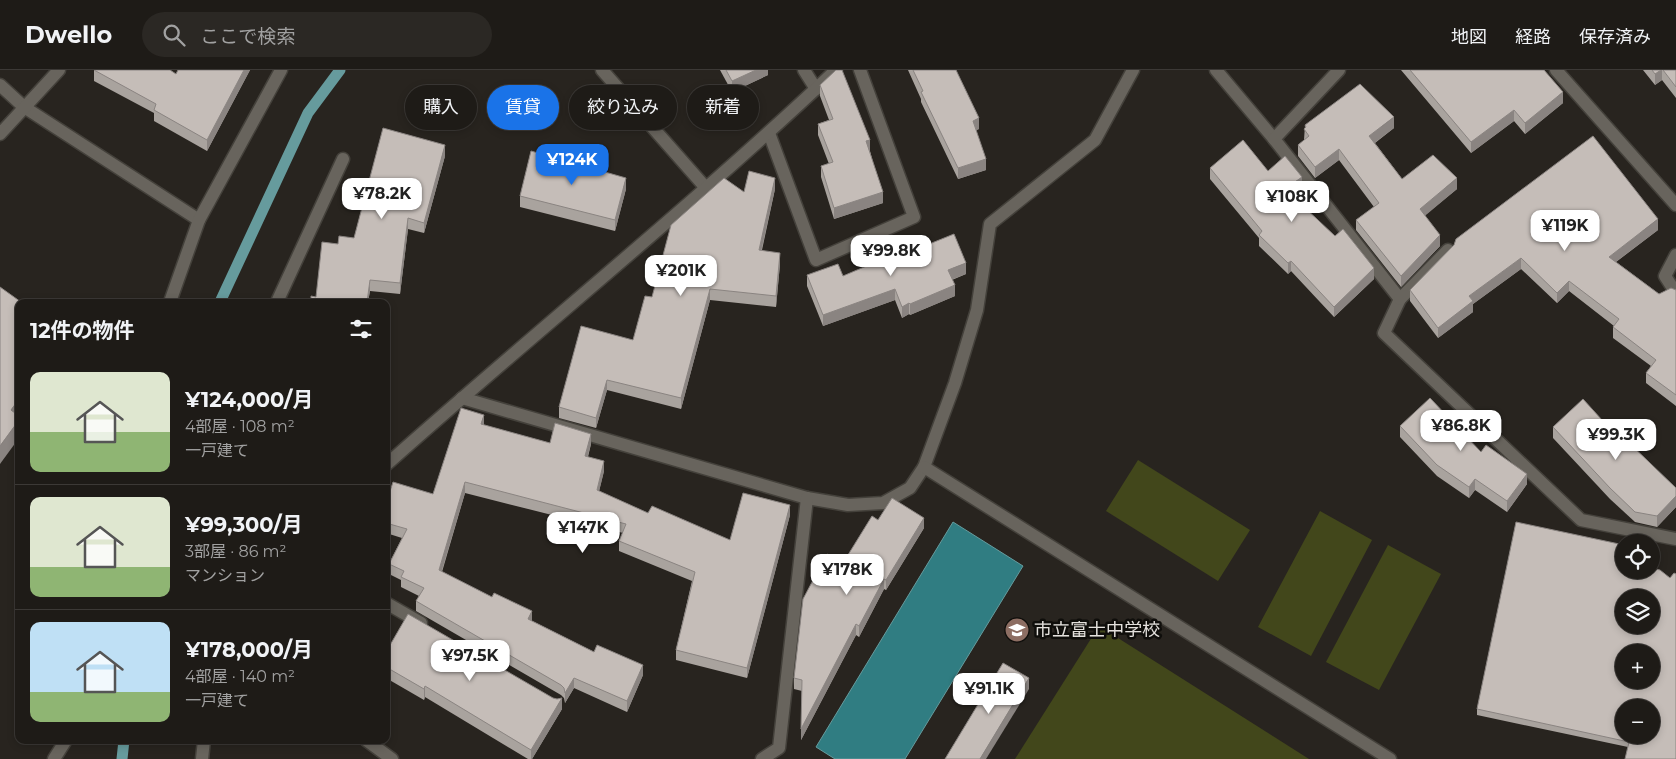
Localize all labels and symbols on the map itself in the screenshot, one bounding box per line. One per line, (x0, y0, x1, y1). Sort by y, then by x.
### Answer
pin: ¥124K (537, 144, 607, 186)
pin: ¥78.2K (341, 178, 423, 220)
pin: ¥108K (1257, 180, 1327, 223)
pin: ¥119K (1530, 210, 1600, 252)
pin: ¥99.8K (850, 234, 932, 277)
pin: ¥201K (646, 254, 716, 297)
pin: ¥86.8K (1420, 410, 1502, 452)
pin: ¥99.3K (1575, 418, 1657, 461)
pin: ¥147K (548, 512, 618, 554)
pin: ¥178K (812, 554, 882, 596)
school or university icon: 市立富士中学校 (1004, 617, 1030, 643)
place label: 市立富士中学校 (1034, 619, 1160, 641)
pin: ¥97.5K (429, 640, 511, 682)
pin: ¥91.1K (948, 672, 1030, 715)

